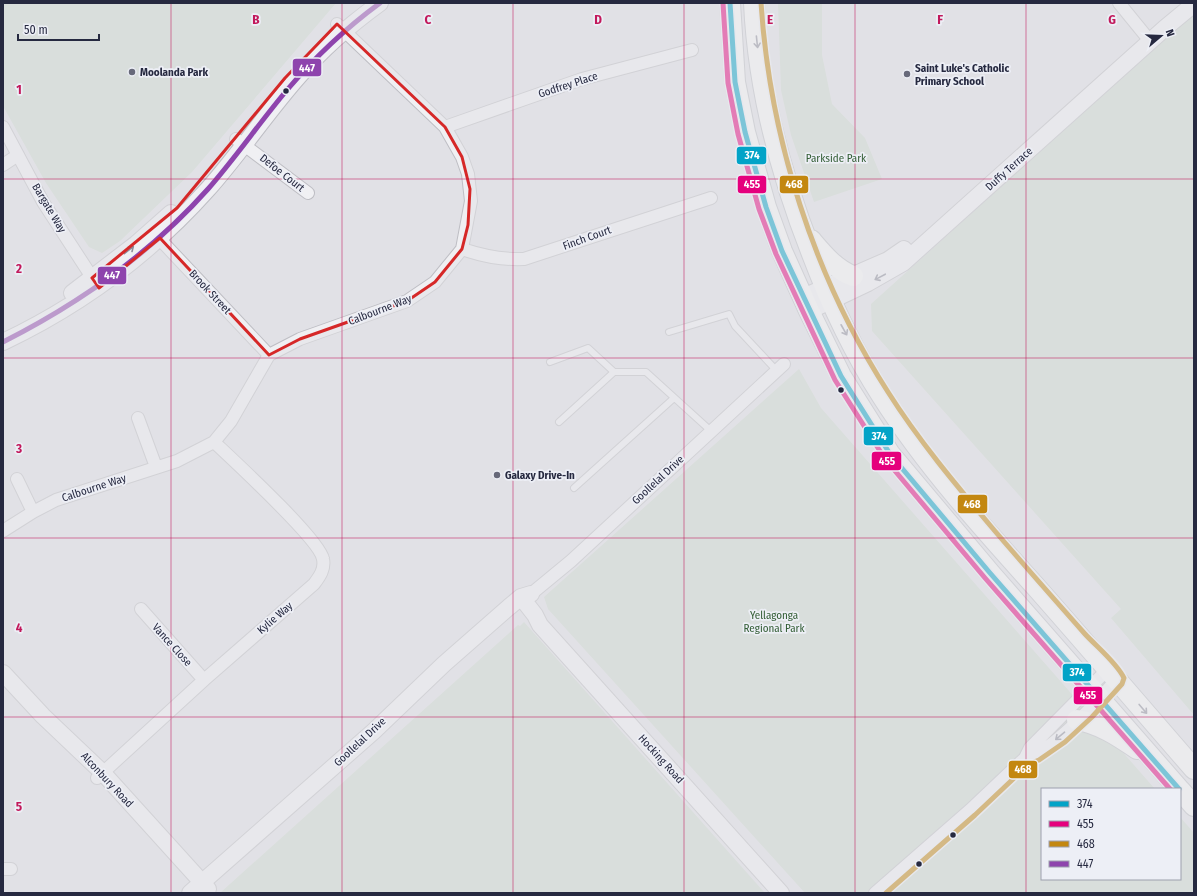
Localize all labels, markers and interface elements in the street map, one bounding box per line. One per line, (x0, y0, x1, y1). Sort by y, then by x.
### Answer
text: B (252, 12, 260, 27)
text: C (425, 12, 432, 27)
text: D (594, 12, 602, 27)
text: E (767, 12, 773, 27)
text: F (937, 12, 943, 27)
text: G (1108, 12, 1116, 27)
scale bar (18, 16, 99, 42)
north arrow (1141, 16, 1181, 56)
text: 50 m (24, 23, 48, 37)
text: N (1163, 28, 1177, 38)
one-way arrow (753, 35, 761, 48)
line badge: 447 (292, 58, 322, 77)
text: 447 (299, 62, 315, 75)
place label: Saint Luke's Catholic Primary School (915, 62, 1009, 88)
place label: Moolanda Park (140, 66, 209, 79)
marker: Moolanda Park (127, 67, 137, 77)
street label: Godfrey Place (537, 69, 599, 101)
marker: Saint Luke's Catholic Primary School (902, 69, 912, 79)
text: 1 (16, 82, 22, 97)
unlabelled marker (281, 86, 291, 96)
street label: Duffy Terrace (983, 144, 1035, 194)
line badge: 374 (736, 146, 767, 165)
text: 374 (743, 149, 760, 162)
street label: Defoe Court (257, 151, 307, 195)
park label: Parkside Park (806, 152, 867, 165)
line badge: 455 (737, 175, 767, 194)
line badge: 468 (779, 175, 809, 194)
text: 455 (744, 178, 761, 191)
text: 468 (785, 178, 803, 191)
street label: Bargate Way (29, 181, 69, 235)
street label: Finch Court (561, 223, 613, 253)
one-way arrow (124, 246, 135, 254)
text: 2 (15, 261, 22, 276)
line badge: 447 (97, 266, 127, 285)
street label: Brook Street (186, 267, 234, 317)
text: 447 (104, 269, 120, 282)
one-way arrow (874, 274, 886, 281)
street label: Calbourne Way (347, 292, 414, 328)
one-way arrow (841, 323, 849, 335)
unlabelled marker (836, 385, 846, 395)
line badge: 374 (863, 426, 894, 446)
text: 374 (870, 430, 887, 443)
text: 3 (15, 441, 22, 456)
line badge: 455 (871, 451, 902, 471)
street label: Goollelal Drive (629, 453, 687, 507)
text: 455 (879, 455, 896, 468)
place label: Galaxy Drive-In (505, 469, 575, 482)
marker: Galaxy Drive-In (492, 470, 502, 480)
street label: Calbourne Way (60, 471, 128, 504)
line badge: 468 (957, 494, 988, 514)
text: 468 (963, 498, 981, 511)
street label: Kylie Way (255, 599, 295, 637)
park label: Yellagonga Regional Park (743, 609, 805, 635)
text: 4 (16, 620, 23, 635)
street label: Vance Close (149, 621, 195, 669)
line badge: 374 (1062, 663, 1092, 682)
text: 374 (1068, 666, 1085, 679)
line badge: 455 (1073, 686, 1103, 705)
text: 455 (1080, 689, 1097, 702)
one-way arrow (1138, 703, 1147, 714)
street label: Goollelal Drive (331, 715, 389, 769)
one-way arrow (1054, 731, 1065, 740)
street label: Hocking Road (636, 732, 686, 786)
street label: Alconbury Road (78, 750, 136, 810)
line badge: 468 (1008, 760, 1038, 779)
text: 468 (1014, 763, 1032, 776)
legend (1041, 788, 1181, 880)
text: 374 (1077, 797, 1093, 811)
text: 5 (16, 799, 22, 814)
text: 455 (1077, 817, 1094, 831)
unlabelled marker (948, 830, 958, 840)
text: 468 (1077, 837, 1095, 851)
text: 447 (1077, 857, 1093, 871)
unlabelled marker (914, 859, 924, 869)

